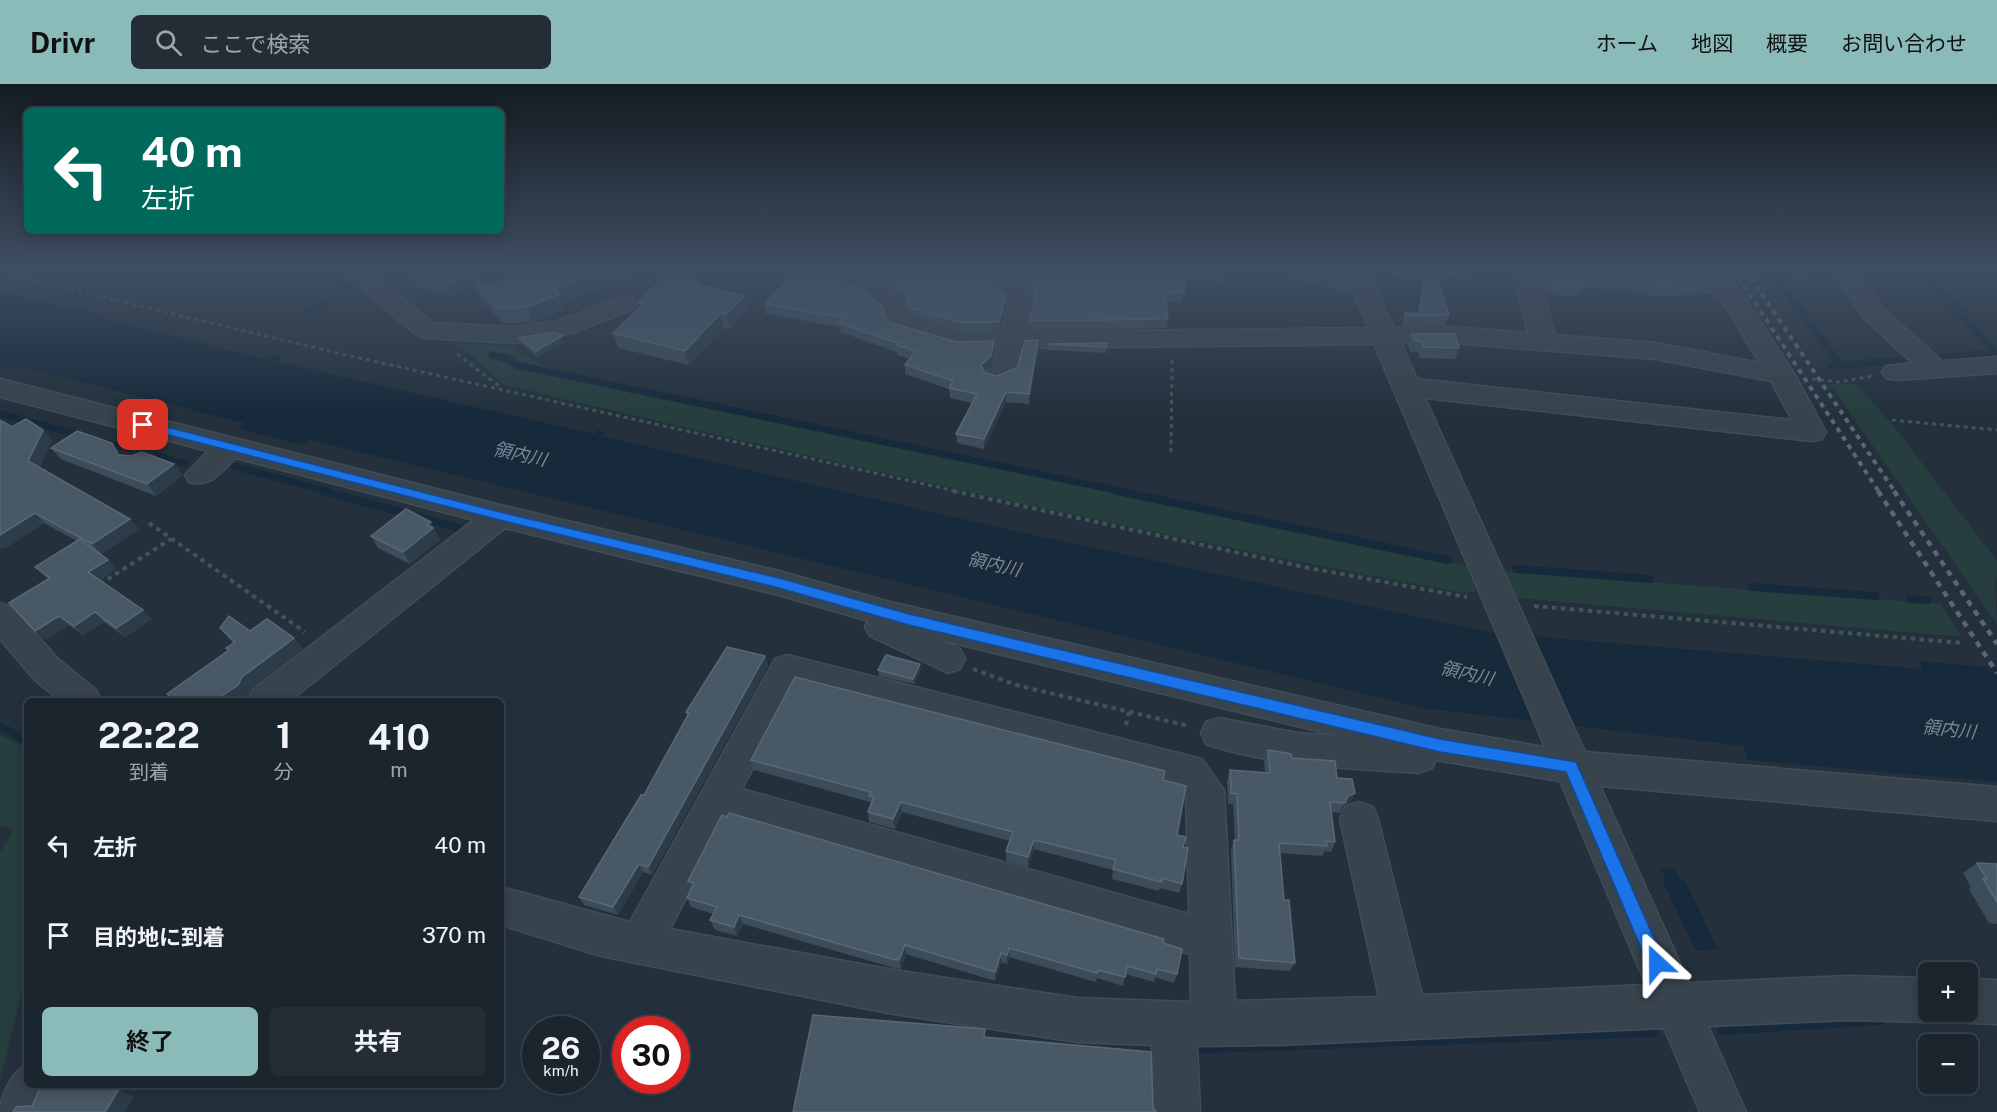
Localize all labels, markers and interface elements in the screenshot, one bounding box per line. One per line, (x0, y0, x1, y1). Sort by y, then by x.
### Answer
search box (131, 15, 551, 69)
text: Drivr (30, 26, 95, 59)
icon: search (152, 26, 185, 59)
text: ここで検索 (200, 31, 310, 57)
text: ホーム (1596, 31, 1658, 56)
text: 地図 (1691, 31, 1733, 56)
text: 概要 (1766, 31, 1808, 56)
text: お問い合わせ (1841, 31, 1967, 56)
text: 40 m (141, 127, 243, 176)
icon: left (42, 132, 120, 210)
text: 左折 (141, 182, 195, 214)
pin (117, 399, 168, 450)
icon: arrive (126, 408, 159, 441)
water label: 領内川 (491, 438, 551, 471)
water label: 領内川 (965, 548, 1025, 581)
water label: 領内川 (1438, 657, 1498, 690)
text: 22:22 (98, 714, 200, 756)
text: 1 (276, 714, 292, 756)
text: 410 (368, 716, 430, 758)
water label: 領内川 (1921, 716, 1979, 742)
text: m (390, 758, 408, 782)
text: 到着 (129, 760, 169, 784)
text: 分 (274, 760, 294, 784)
icon: left (42, 829, 75, 862)
text: 40 m (434, 832, 486, 858)
text: 左折 (93, 834, 137, 860)
icon: arrive (42, 919, 75, 952)
text: 370 m (422, 922, 486, 948)
text: 目的地に到着 (93, 924, 225, 950)
position arrow (1625, 931, 1689, 995)
map controls (1918, 962, 1978, 1094)
button: + (1918, 962, 1978, 1022)
button: 終了 (42, 1007, 258, 1076)
button: 共有 (270, 1007, 486, 1076)
speed limit sign: 30 (612, 1016, 690, 1094)
text: 26 (542, 1030, 580, 1066)
button: − (1918, 1034, 1978, 1094)
text: km/h (543, 1062, 579, 1079)

